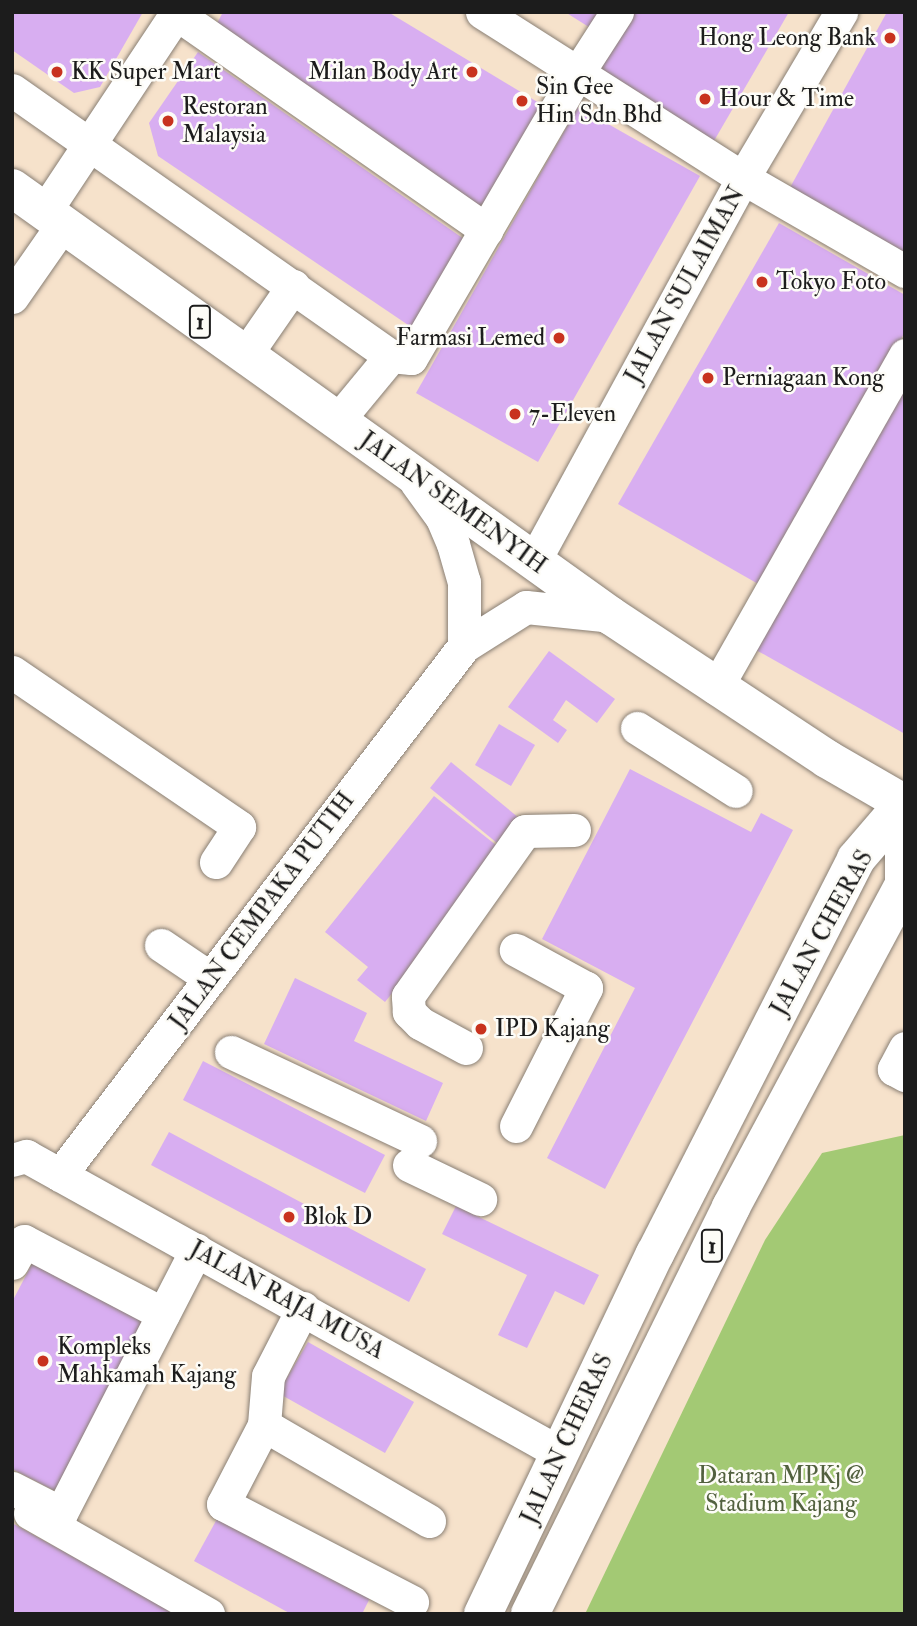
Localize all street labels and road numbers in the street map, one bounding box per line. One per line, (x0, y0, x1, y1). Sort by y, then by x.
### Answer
street label: JALAN SULAIMAN (619, 181, 751, 389)
road number: 1 (188, 302, 212, 342)
street label: JALAN SEMENYIH (354, 426, 552, 580)
street label: JALAN CEMPAKA PUTIH (163, 787, 361, 1035)
street label: JALAN CHERAS (765, 845, 879, 1021)
road number: 1 (700, 1226, 724, 1266)
street label: JALAN RAJA MUSA (185, 1234, 389, 1366)
street label: JALAN CHERAS (515, 1349, 619, 1529)

